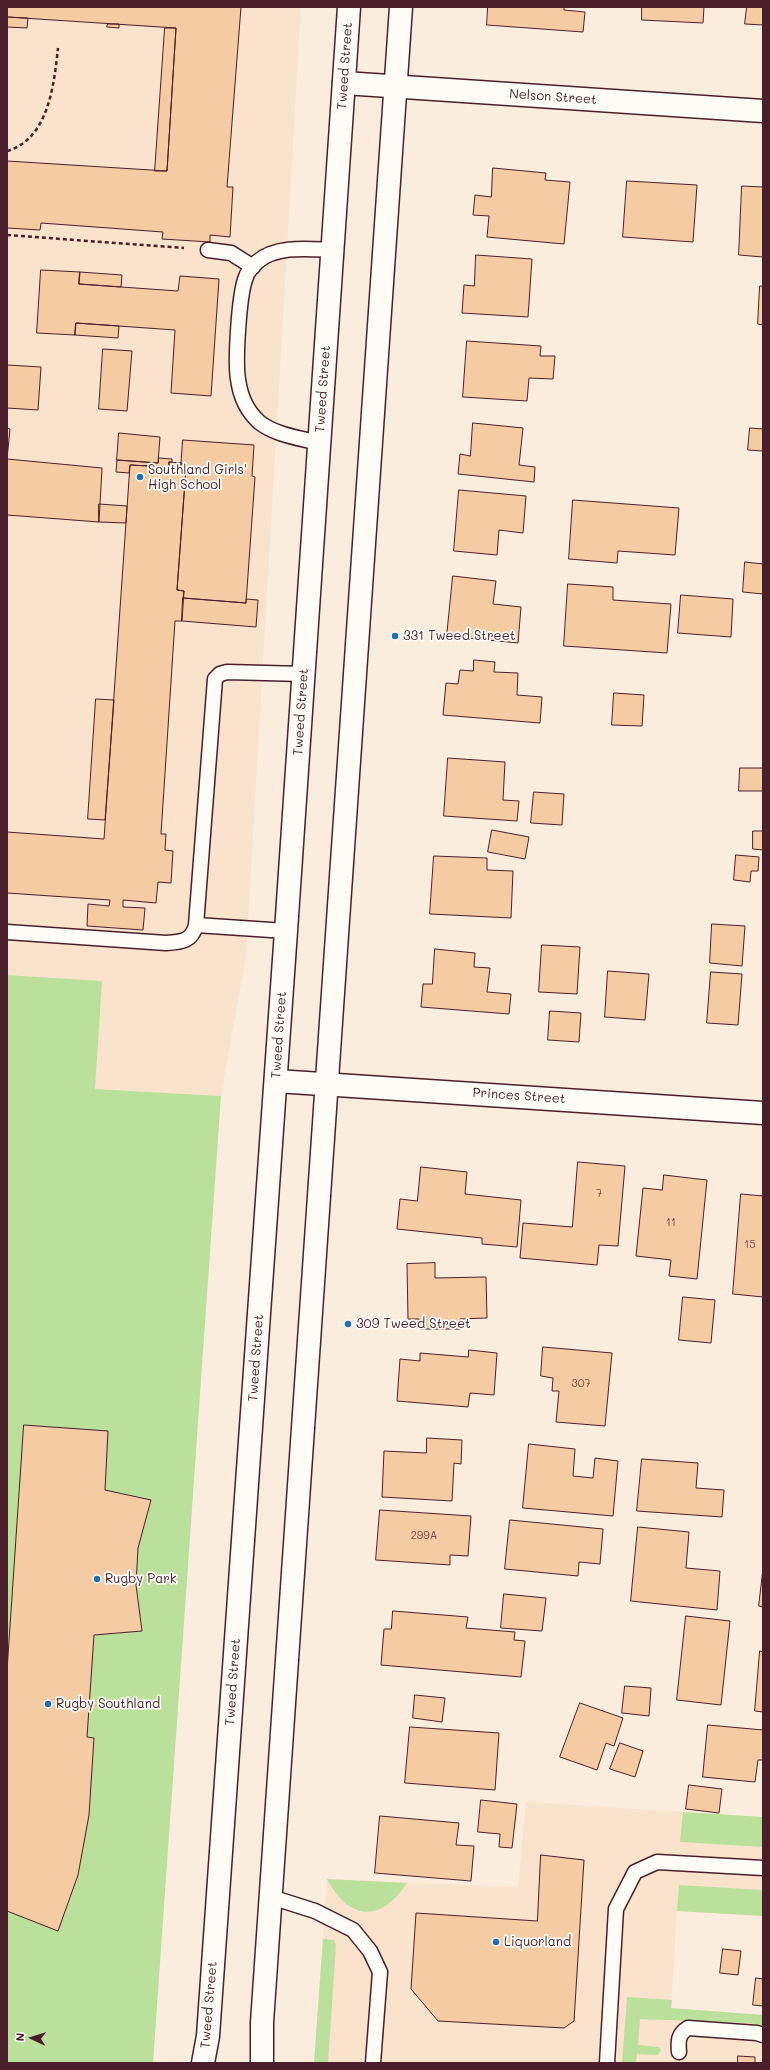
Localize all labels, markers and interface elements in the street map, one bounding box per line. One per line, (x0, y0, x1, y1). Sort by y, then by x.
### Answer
street label: Tweed Street (334, 22, 356, 110)
street label: Nelson Street (509, 86, 597, 108)
street label: Tweed Street (312, 345, 334, 433)
place label: Southland Girls' High School (148, 462, 247, 493)
marker: Southland Girls' High School (135, 472, 145, 482)
place label: 331 Tweed Street (403, 628, 515, 644)
marker: 331 Tweed Street (390, 631, 400, 641)
street label: Tweed Street (290, 668, 312, 756)
street label: Tweed Street (268, 991, 290, 1079)
street label: Princes Street (472, 1085, 566, 1107)
house number: 7 (596, 1187, 602, 1201)
house number: 11 (666, 1216, 676, 1230)
house number: 15 (744, 1238, 756, 1252)
street label: Tweed Street (245, 1314, 267, 1402)
place label: 309 Tweed Street (356, 1316, 471, 1332)
marker: 309 Tweed Street (343, 1319, 353, 1329)
house number: 307 (571, 1377, 591, 1391)
house number: 299A (411, 1529, 437, 1543)
place label: Rugby Park (105, 1571, 177, 1587)
marker: Rugby Park (92, 1574, 102, 1584)
street label: Tweed Street (222, 1638, 244, 1726)
place label: Rugby Southland (56, 1696, 160, 1712)
marker: Rugby Southland (43, 1699, 53, 1709)
place label: Liquorland (504, 1934, 571, 1950)
marker: Liquorland (491, 1937, 501, 1947)
street label: Tweed Street (197, 1961, 221, 2049)
north arrow (12, 2018, 52, 2058)
text: N (12, 2032, 27, 2042)

